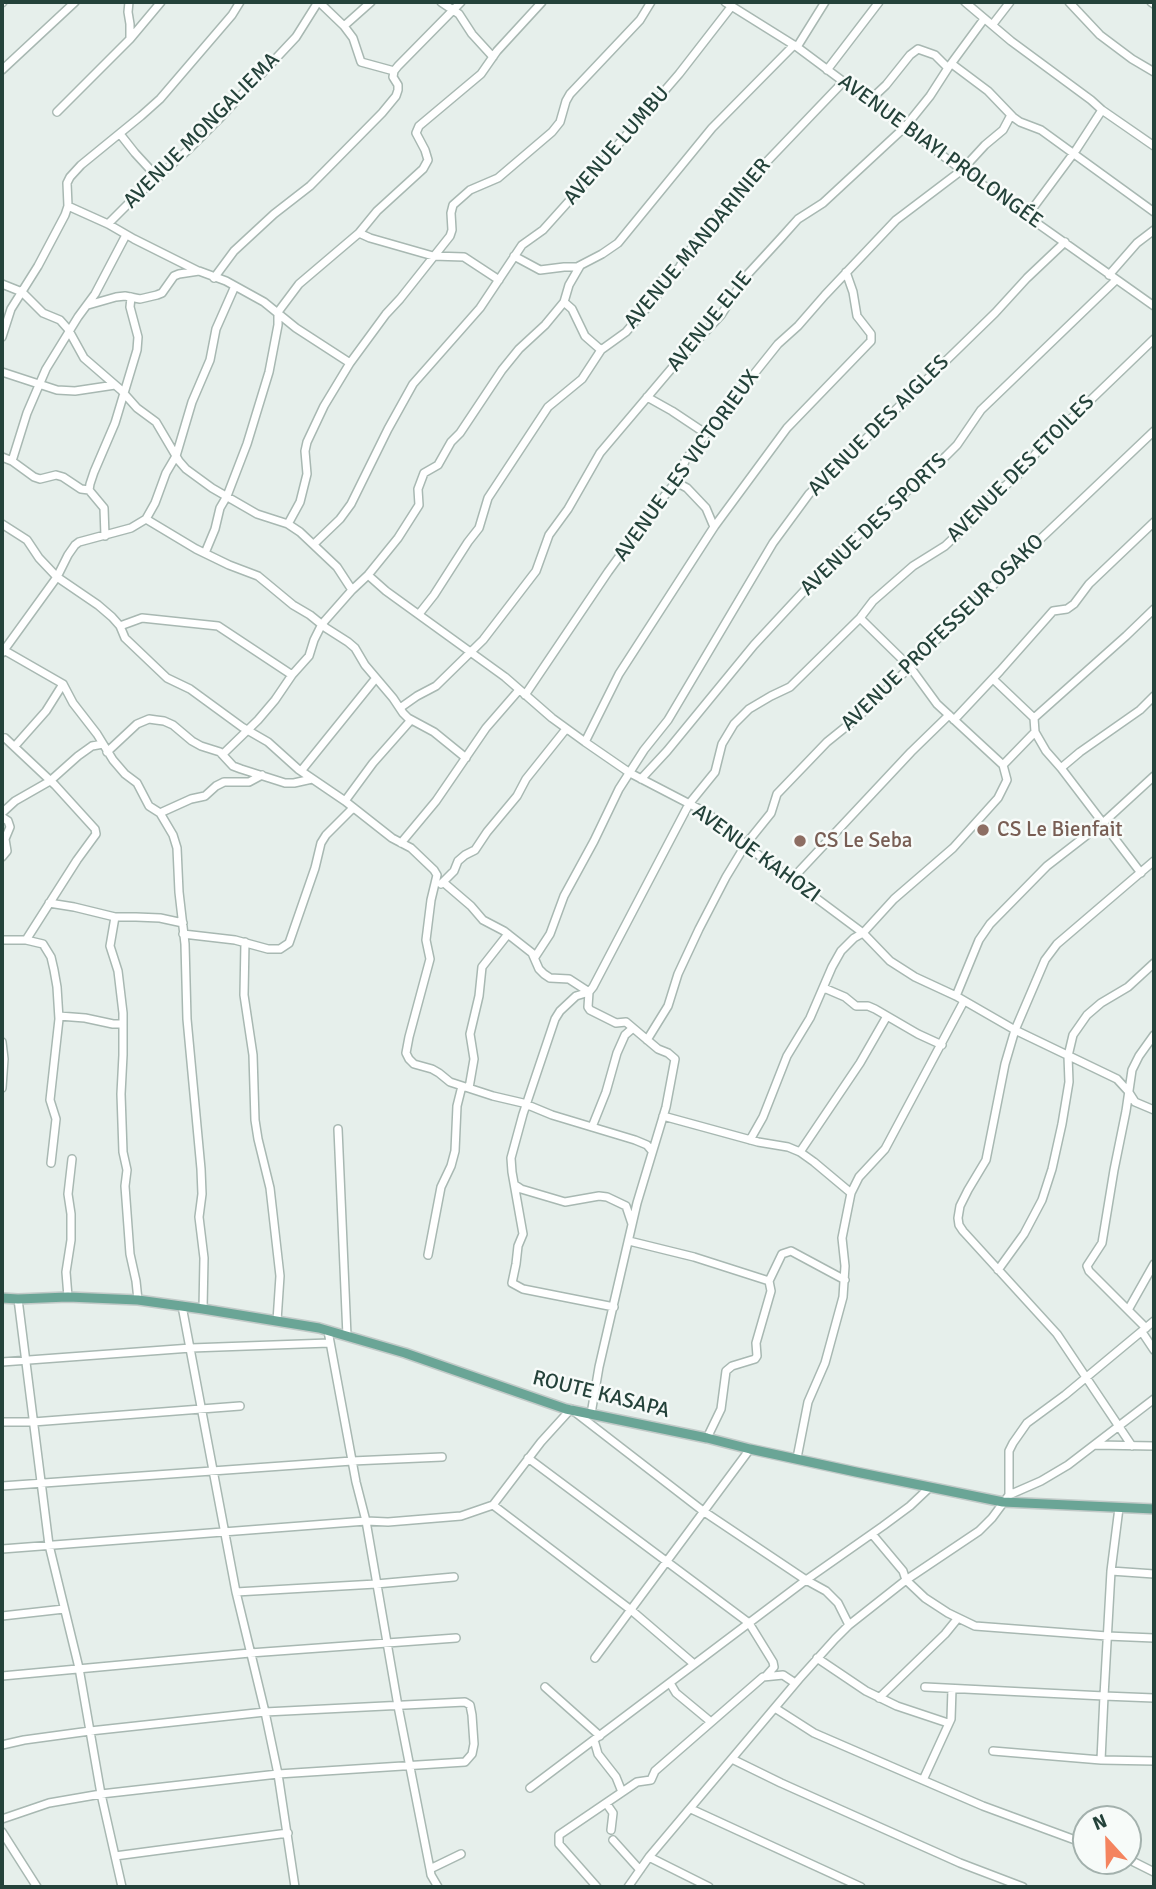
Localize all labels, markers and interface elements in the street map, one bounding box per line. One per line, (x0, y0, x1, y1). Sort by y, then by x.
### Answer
street label: AVENUE MONGALIEMA (119, 48, 285, 214)
street label: AVENUE BIAYI PROLONGÉE (833, 69, 1047, 235)
street label: AVENUE LUMBU (559, 82, 675, 210)
street label: AVENUE MANDARINIER (619, 154, 777, 334)
street label: AVENUE ELIE (662, 267, 758, 377)
street label: AVENUE DES AIGLES (803, 350, 955, 502)
street label: AVENUE LES VICTORIEUX (609, 365, 765, 567)
street label: AVENUE DES ETOILES (942, 390, 1100, 548)
street label: AVENUE DES SPORTS (795, 449, 953, 601)
street label: AVENUE PROFESSEUR OSAKO (836, 529, 1050, 737)
street label: AVENUE KAHOZI (687, 799, 825, 909)
place label: CS Le Bienfait (997, 817, 1123, 843)
marker: CS Le Bienfait (975, 822, 991, 838)
place label: CS Le Seba (814, 828, 913, 854)
marker: CS Le Seba (792, 833, 808, 849)
street label: ROUTE KASAPA (530, 1366, 672, 1424)
north arrow (1072, 1805, 1142, 1875)
text: N (1089, 1809, 1111, 1836)

